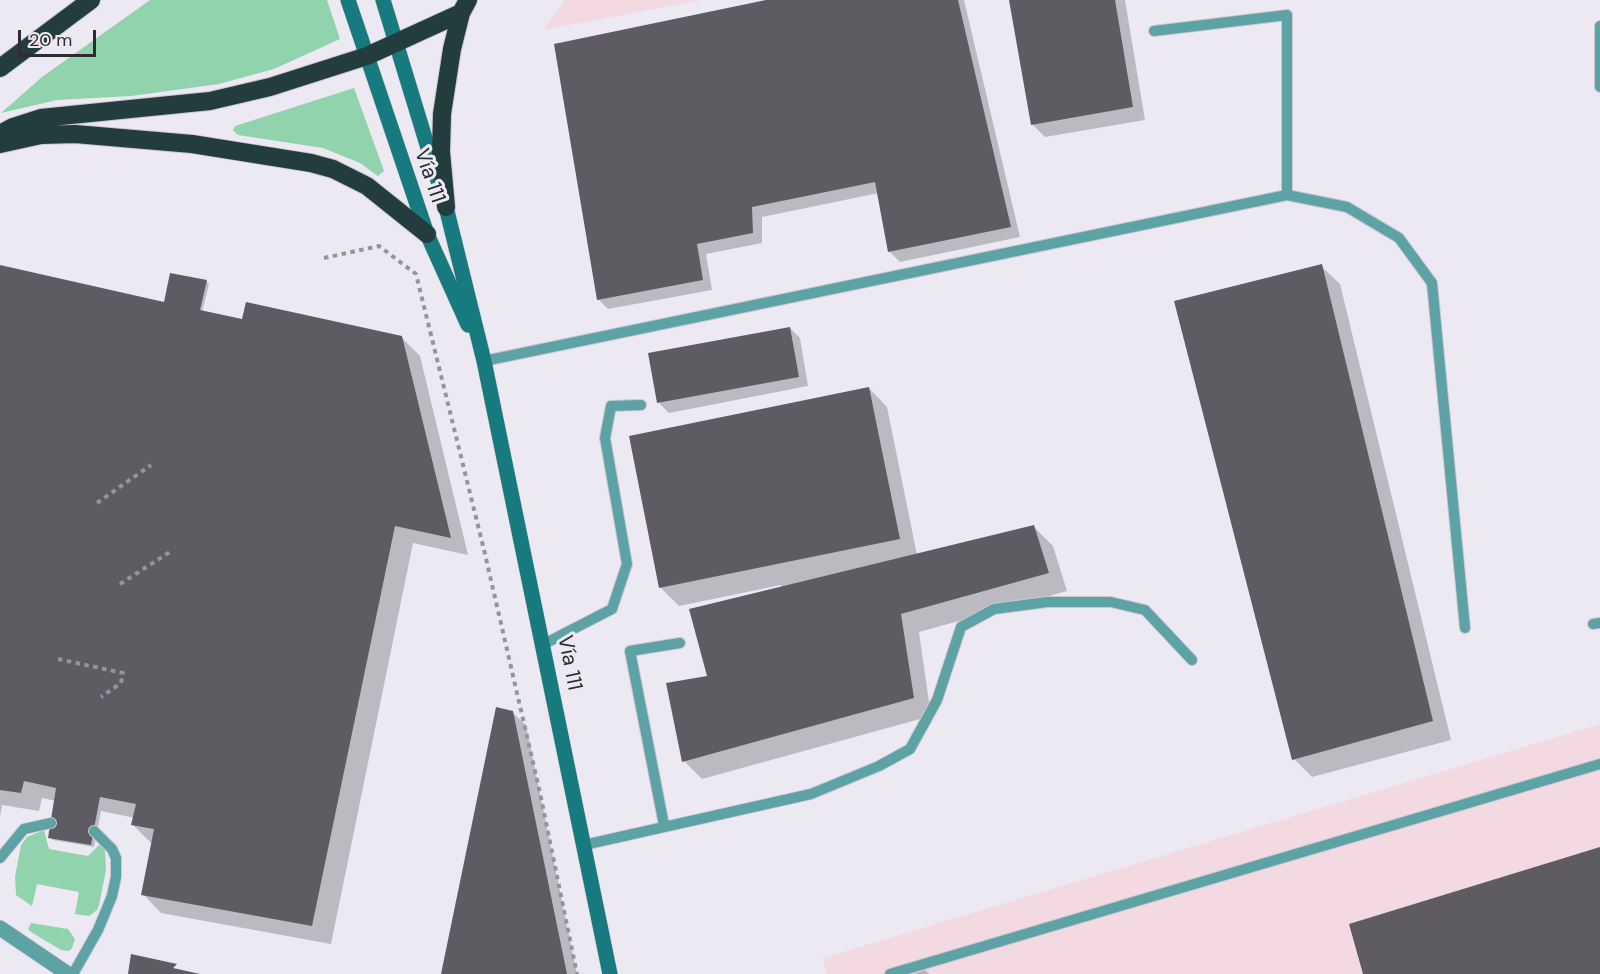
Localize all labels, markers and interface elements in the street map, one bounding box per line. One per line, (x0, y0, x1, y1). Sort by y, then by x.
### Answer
scale bar (21, 18, 99, 56)
text: 20 m (29, 28, 72, 52)
street label: Vía 111 (408, 146, 450, 206)
street label: Vía 111 (551, 633, 587, 693)

